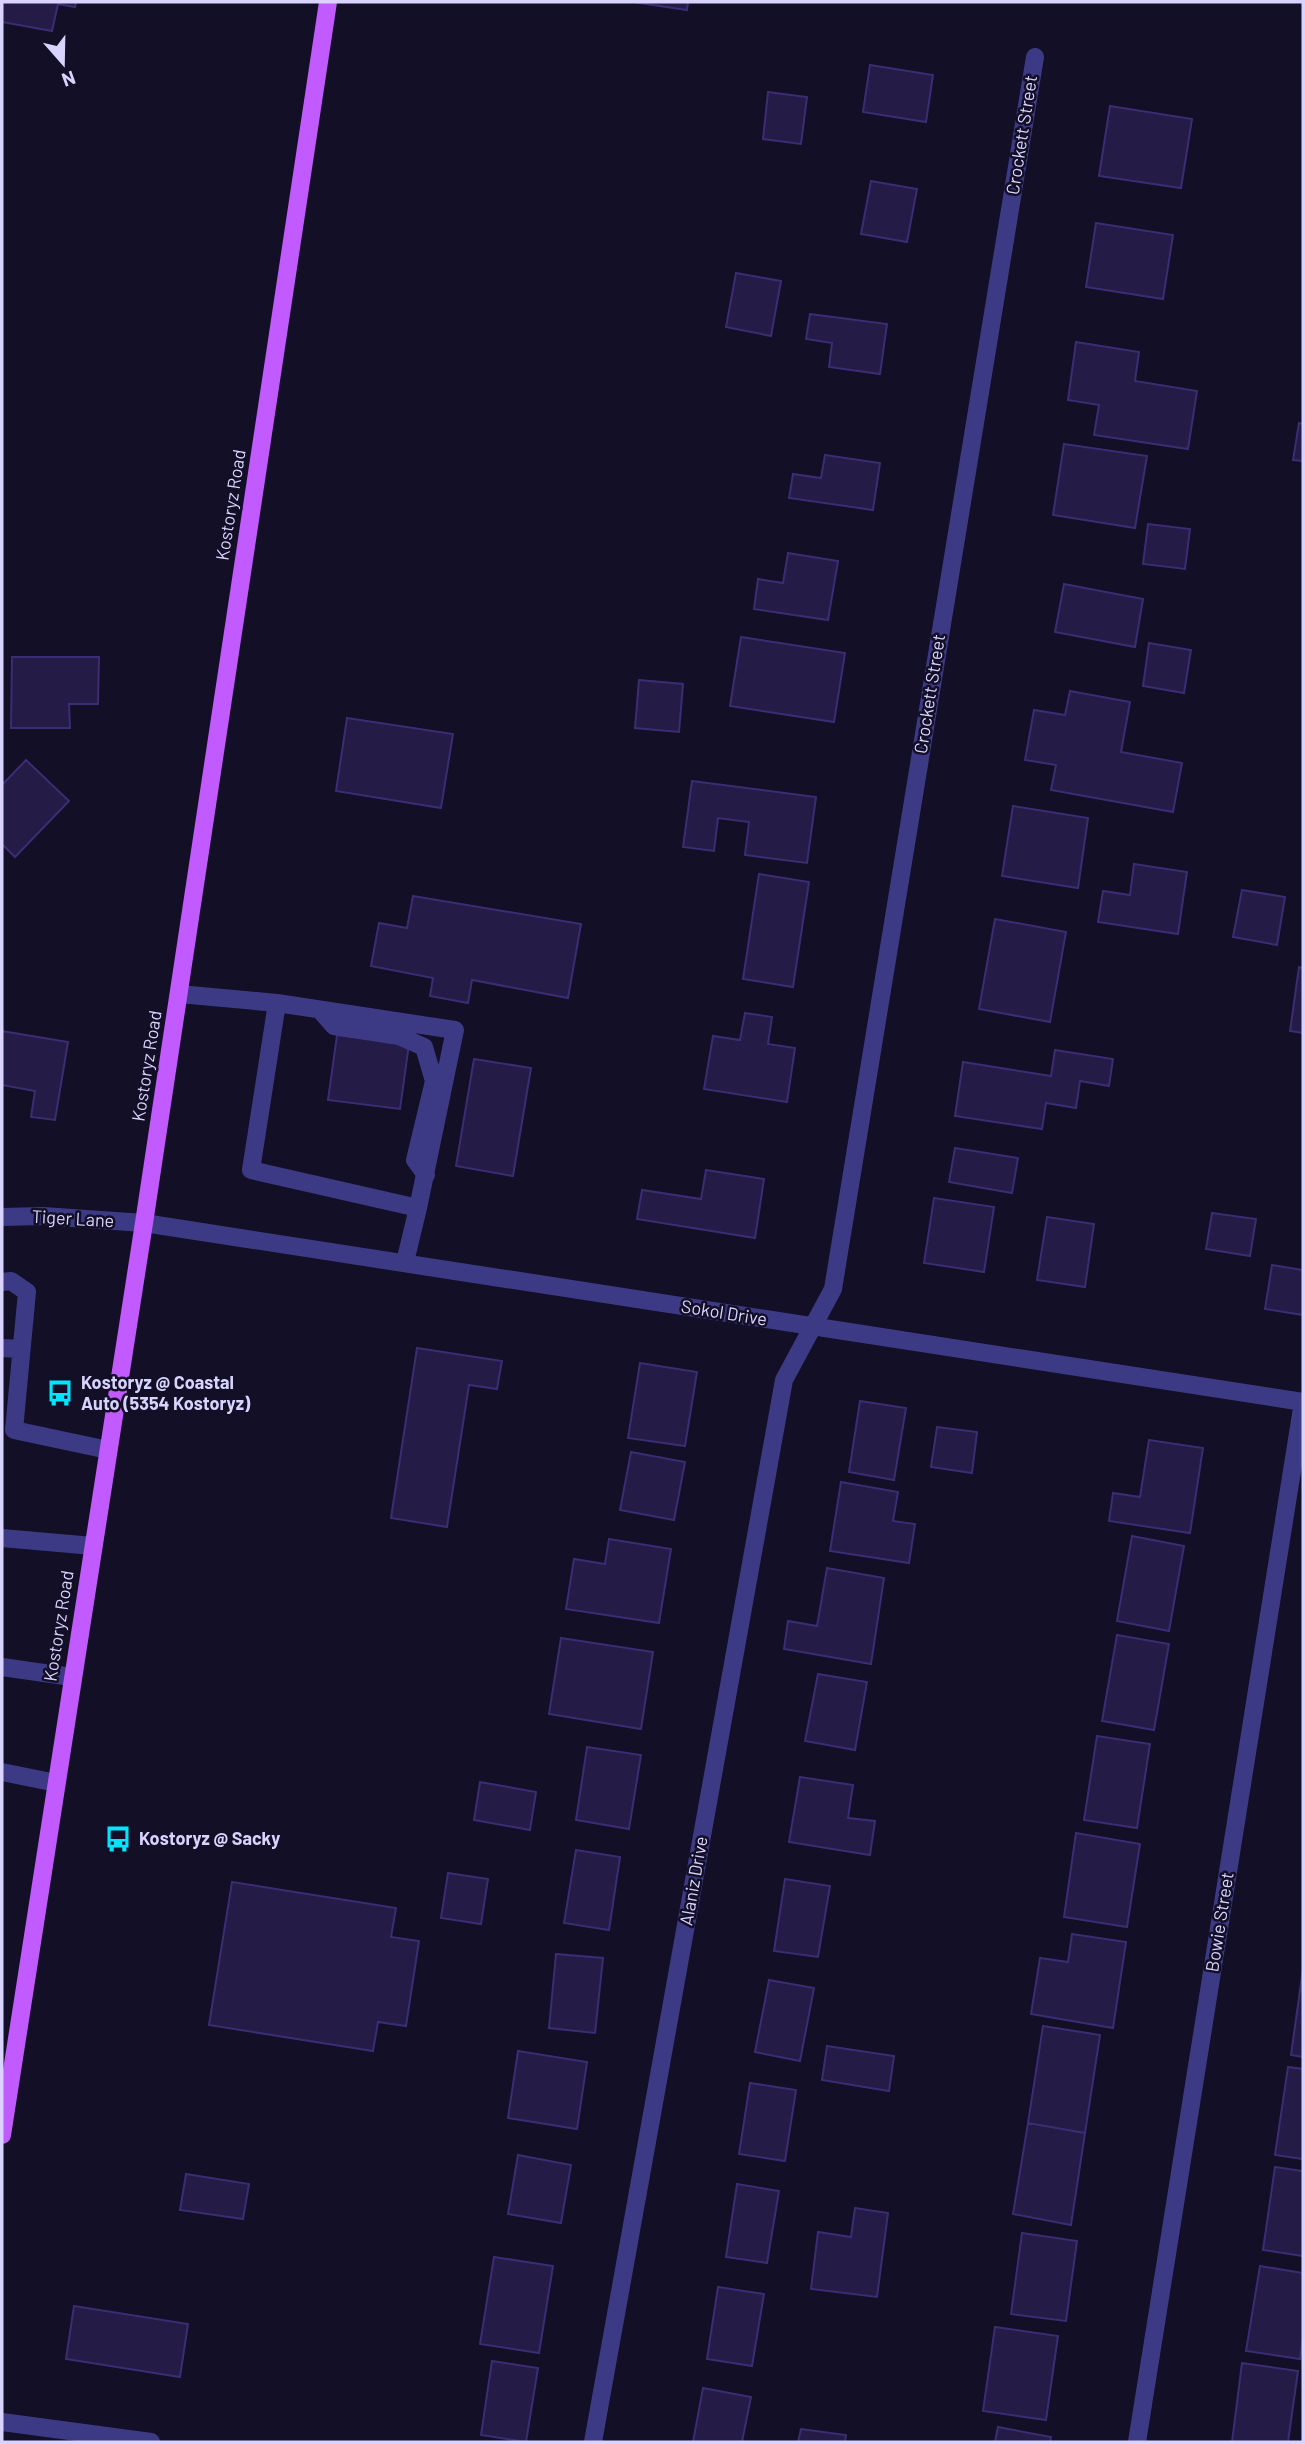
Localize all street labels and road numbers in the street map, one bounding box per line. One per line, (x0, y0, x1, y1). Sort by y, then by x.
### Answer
street label: Crockett Street (1001, 74, 1041, 196)
street label: Kostoryz Road (210, 448, 250, 562)
street label: Crockett Street (909, 633, 949, 755)
street label: Kostoryz Road (126, 1009, 166, 1123)
street label: Tiger Lane (31, 1205, 115, 1231)
street label: Sokol Drive (680, 1294, 769, 1330)
street label: Kostoryz Road (38, 1569, 78, 1683)
street label: Alaniz Drive (674, 1834, 712, 1927)
street label: Bowie Street (1200, 1870, 1238, 1973)

